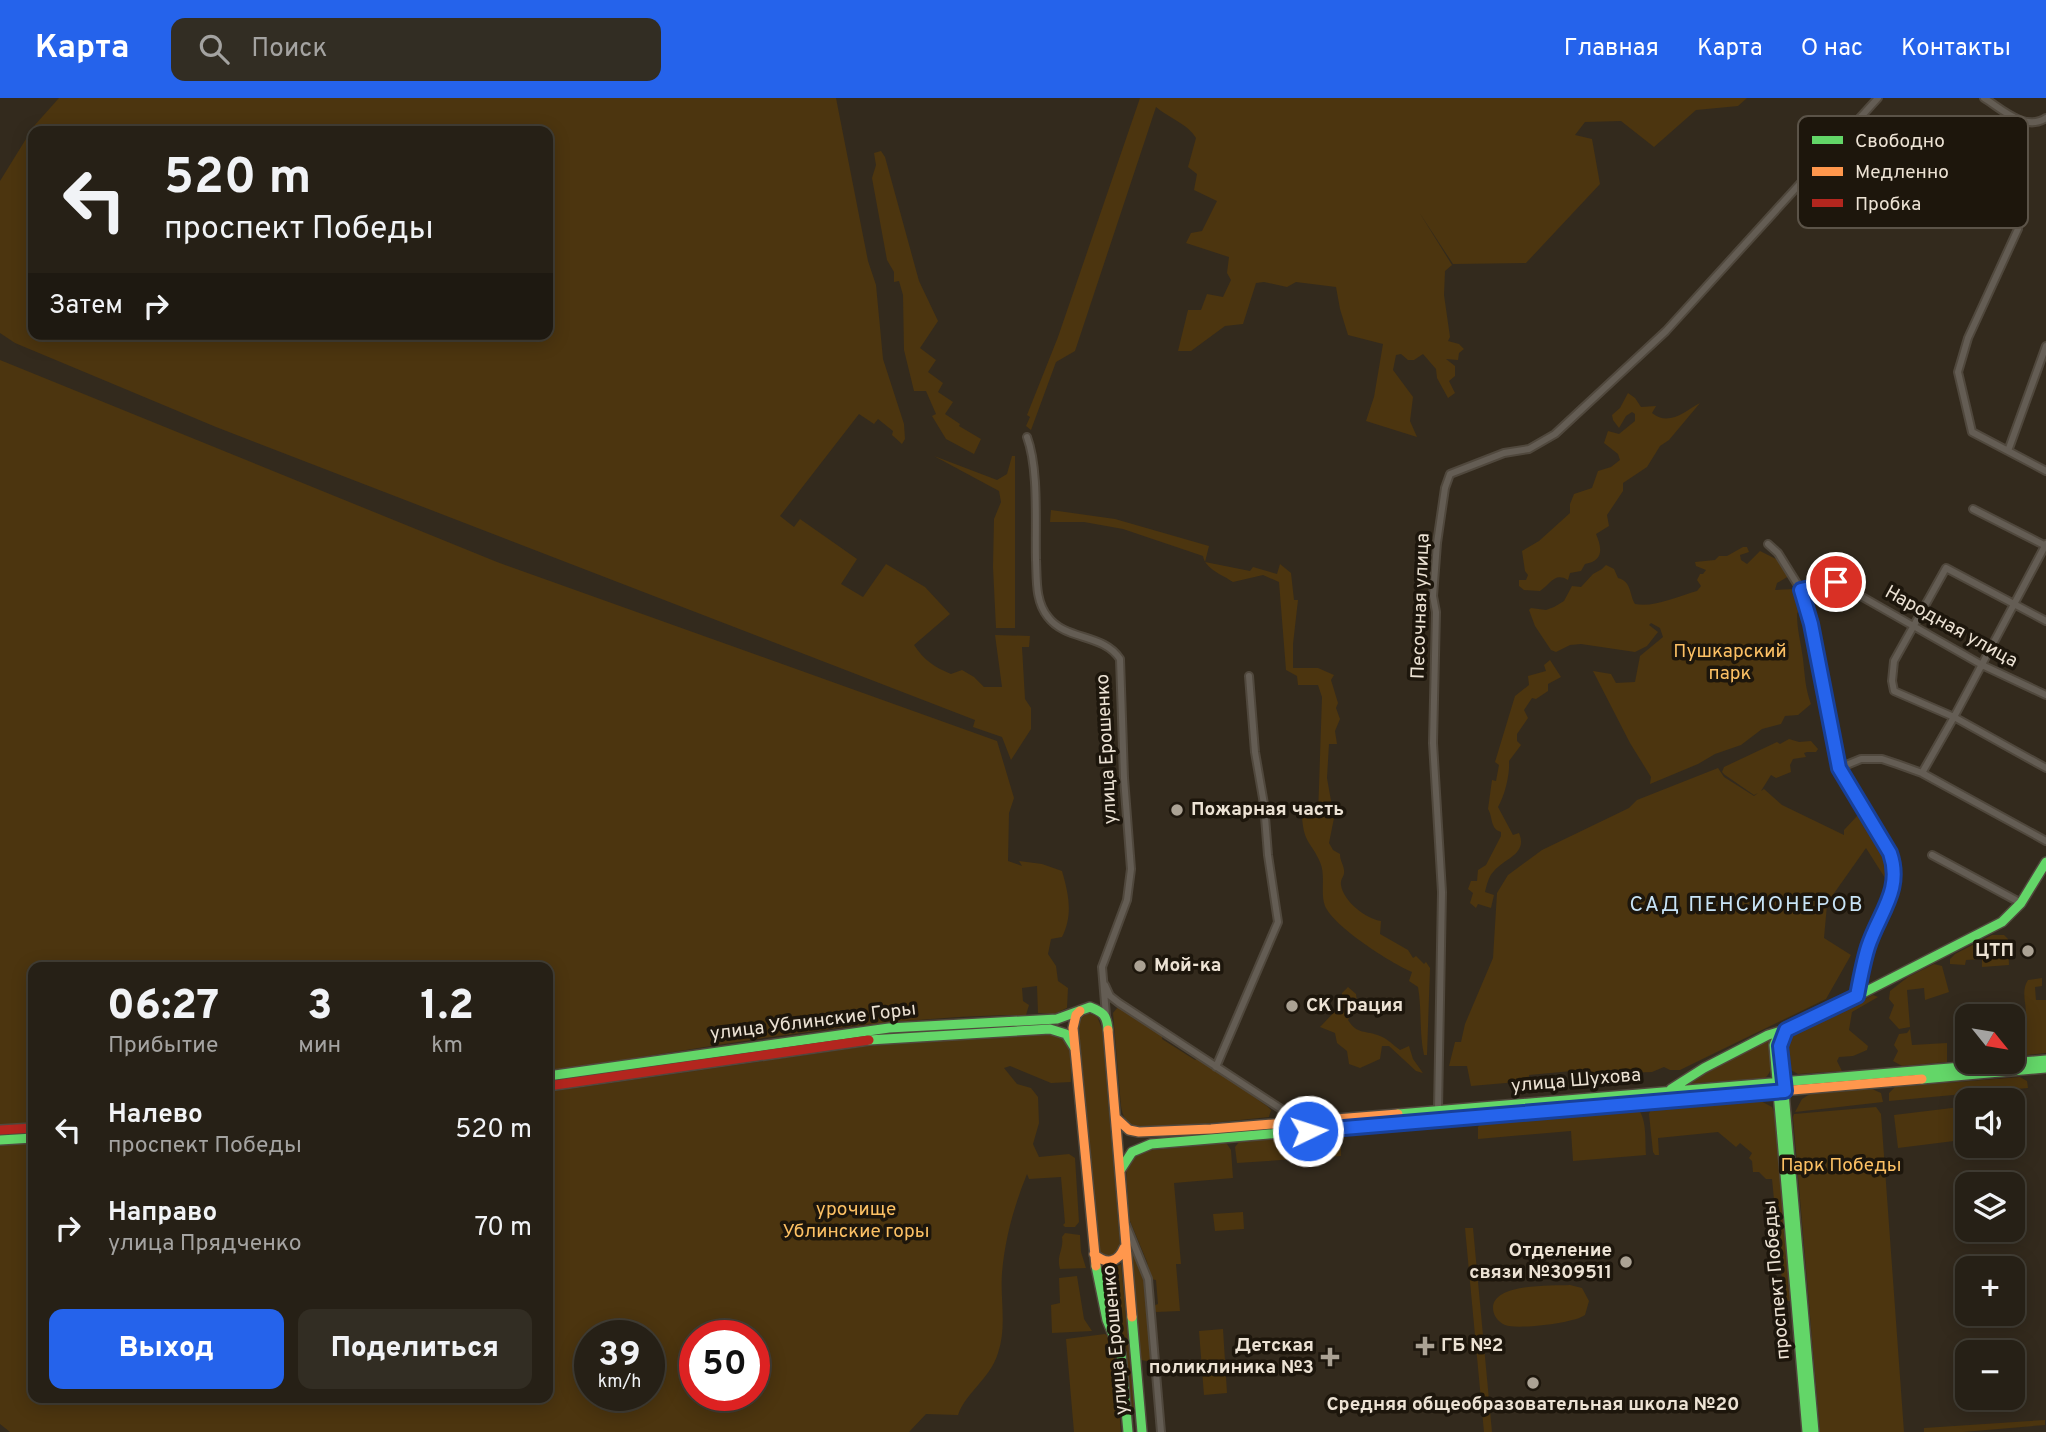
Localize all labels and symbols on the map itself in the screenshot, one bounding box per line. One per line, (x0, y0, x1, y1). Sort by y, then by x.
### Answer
legend (1798, 116, 2028, 228)
text: Свободно (1855, 130, 1945, 154)
text: Медленно (1855, 161, 1949, 185)
text: Пробка (1855, 193, 1921, 217)
street label: Песочная улица (1406, 533, 1436, 679)
pin (1806, 552, 1866, 612)
street label: Народная улица (1880, 581, 2022, 673)
park label: Пушкарский парк (1673, 640, 1787, 686)
street label: улица Ерошенко (1091, 673, 1123, 825)
place label: Пожарная часть (1191, 798, 1344, 822)
marker: Пожарная часть (1169, 802, 1185, 818)
district label: САД ПЕНСИОНЕРОВ (1630, 892, 1864, 919)
place label: ЦТП (1975, 939, 2014, 963)
marker: ЦТП (2020, 943, 2036, 959)
place label: Мой-ка (1154, 954, 1221, 978)
marker: Мой-ка (1132, 958, 1148, 974)
place label: СК Грация (1306, 994, 1403, 1018)
street label: улица Ублинские Горы (709, 997, 917, 1047)
marker: СК Грация (1284, 998, 1300, 1014)
north arrow (1955, 1004, 2025, 1074)
street label: улица Шухова (1510, 1063, 1642, 1099)
position arrow (1271, 1094, 1345, 1168)
park label: Парк Победы (1780, 1154, 1902, 1178)
park label: урочище Ублинские горы (782, 1198, 930, 1244)
street label: проспект Победы (1758, 1199, 1796, 1361)
place label: Отделение связи №309511 (1469, 1239, 1612, 1285)
marker: Отделение связи №309511 (1618, 1254, 1634, 1270)
street label: улица Ерошенко (1097, 1264, 1135, 1416)
speed limit sign: 50 (679, 1320, 770, 1411)
place label: Детская поликлиника №3 (1149, 1334, 1314, 1380)
place label: ГБ №2 (1441, 1334, 1503, 1358)
marker: ГБ №2 (1415, 1336, 1435, 1356)
marker: Детская поликлиника №3 (1320, 1347, 1340, 1367)
marker: Средняя общеобразовательная школа №20 (1525, 1375, 1541, 1391)
place label: Средняя общеобразовательная школа №20 (1326, 1393, 1740, 1417)

